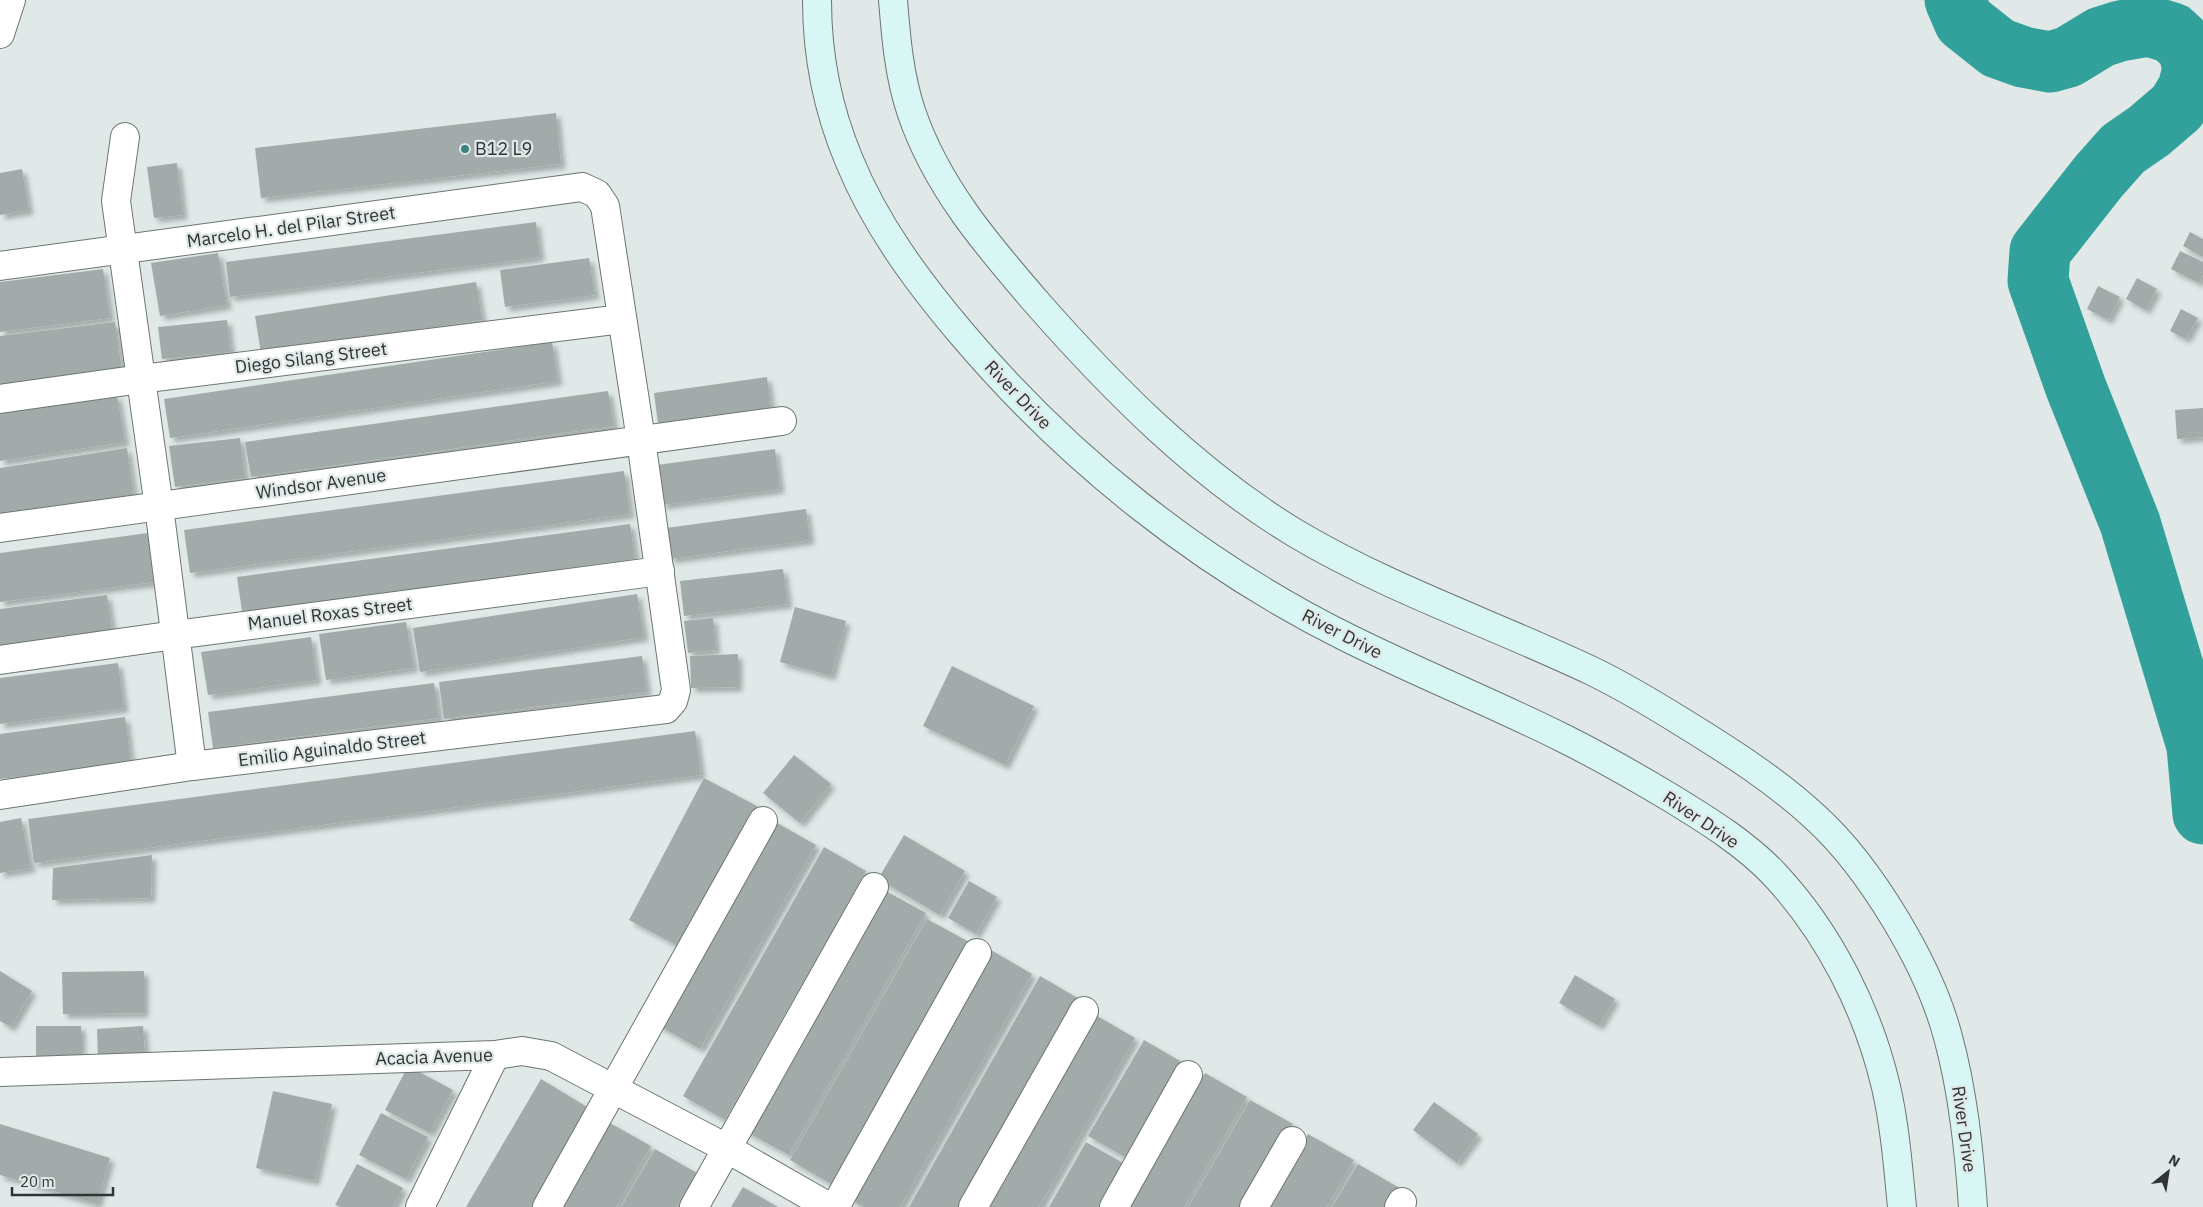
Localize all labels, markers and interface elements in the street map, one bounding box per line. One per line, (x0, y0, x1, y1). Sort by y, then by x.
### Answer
place label: B12 L9 (475, 137, 532, 160)
marker: B12 L9 (459, 143, 471, 155)
street label: Marcelo H. del Pilar Street (185, 200, 397, 253)
street label: Diego Silang Street (234, 337, 388, 378)
street label: River Drive (980, 355, 1057, 434)
street label: Windsor Avenue (254, 463, 388, 504)
street label: Manuel Roxas Street (246, 592, 414, 635)
street label: River Drive (1298, 604, 1386, 664)
street label: Emilio Aguinaldo Street (237, 726, 427, 771)
street label: River Drive (1659, 786, 1744, 854)
street label: Acacia Avenue (375, 1043, 493, 1070)
street label: River Drive (1947, 1084, 1982, 1174)
north arrow (2143, 1147, 2193, 1197)
text: N (2166, 1150, 2183, 1171)
scale bar (12, 1164, 114, 1196)
text: 20 m (20, 1172, 55, 1191)

